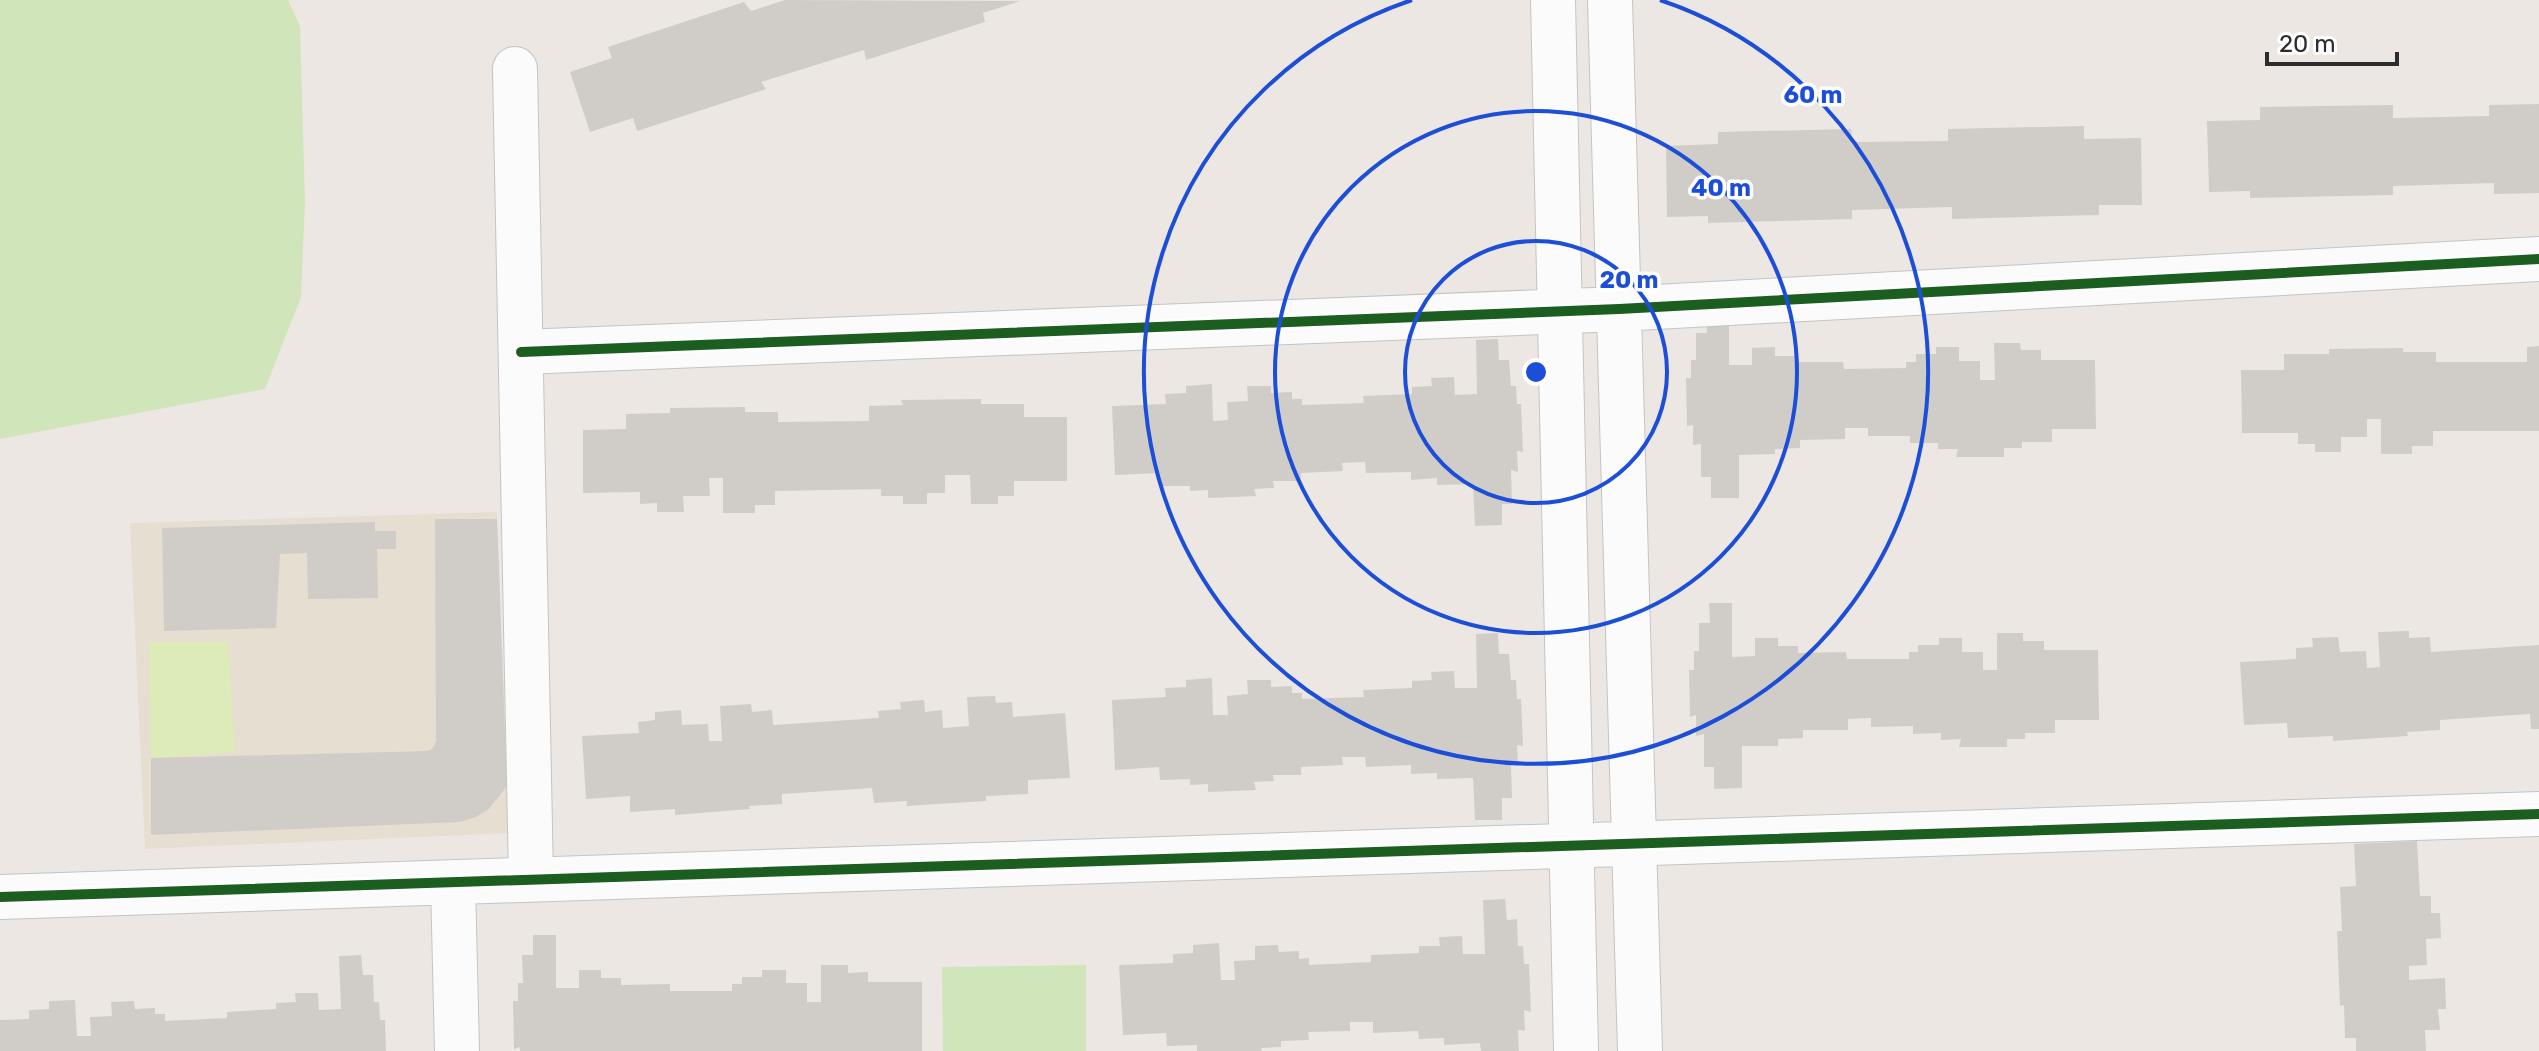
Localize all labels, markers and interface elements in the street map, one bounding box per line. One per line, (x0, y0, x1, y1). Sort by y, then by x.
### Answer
scale bar (2267, 16, 2397, 66)
text: 20 m (2279, 30, 2336, 58)
text: 60 m (1783, 81, 1843, 109)
text: 40 m (1691, 174, 1751, 202)
text: 20 m (1599, 266, 1659, 294)
centre of rings (1522, 358, 1550, 386)

